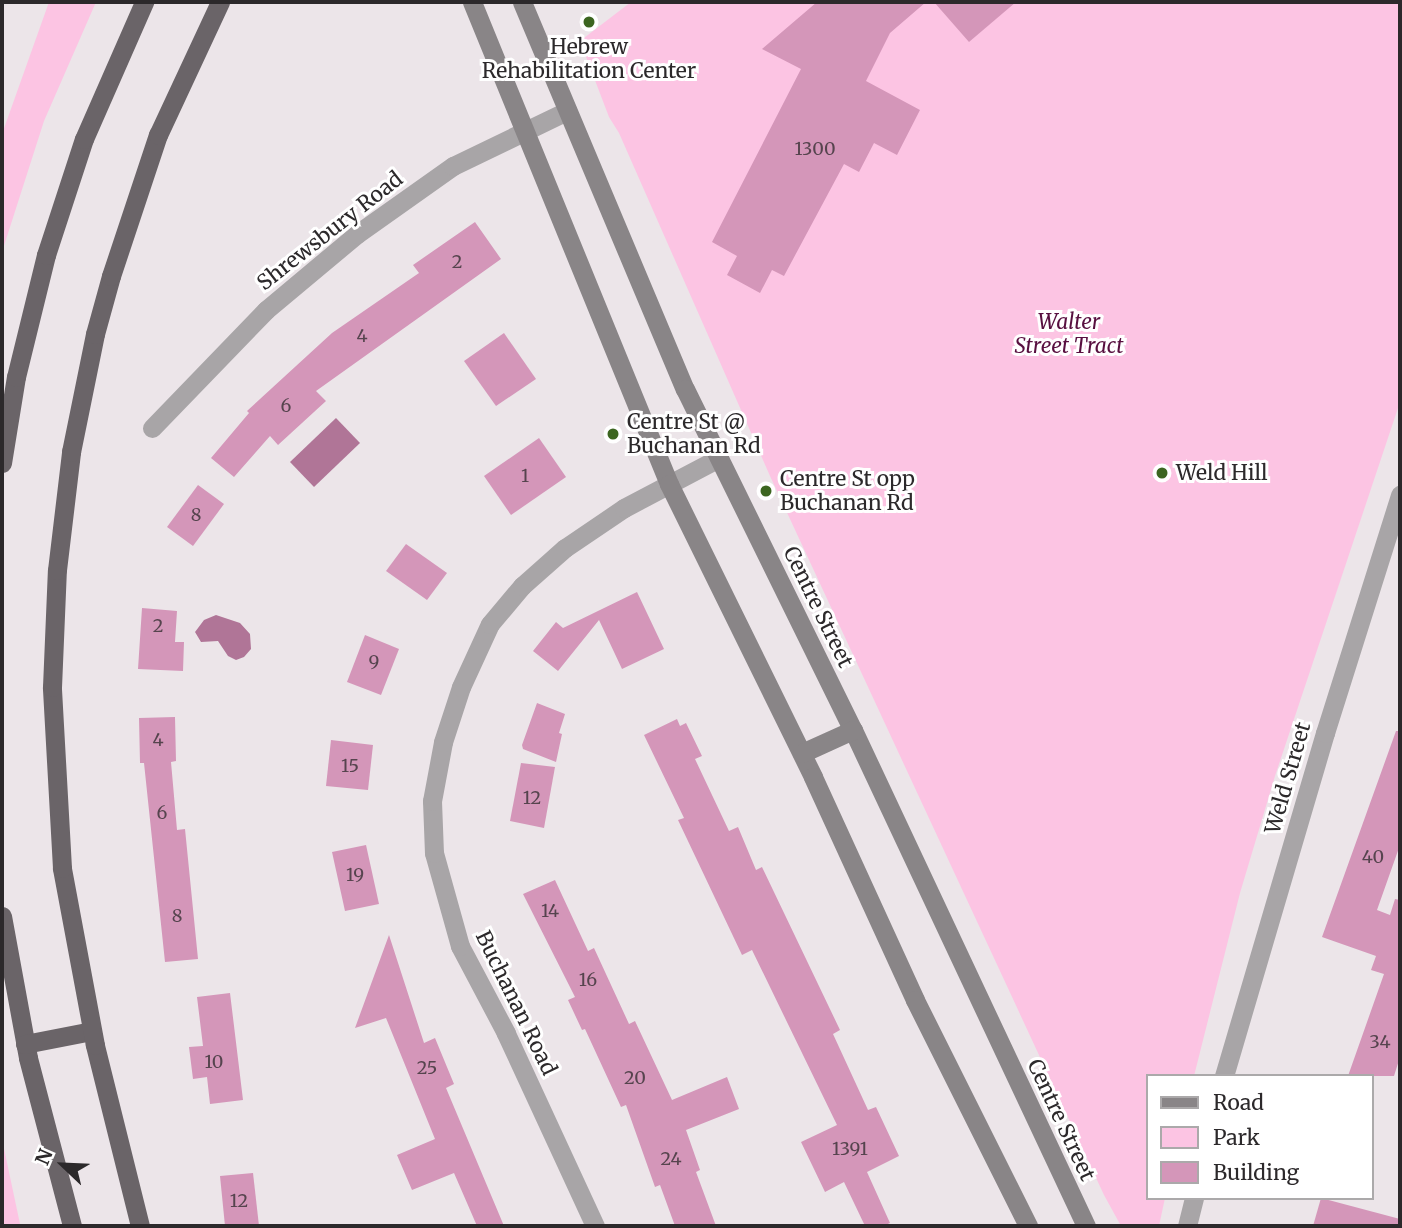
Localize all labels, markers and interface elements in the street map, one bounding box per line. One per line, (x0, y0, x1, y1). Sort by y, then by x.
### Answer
marker: Hebrew Rehabilitation Center (579, 12, 599, 32)
place label: Hebrew Rehabilitation Center (482, 34, 696, 84)
house number: 1300 (794, 138, 836, 160)
street label: Shrewsbury Road (252, 166, 408, 296)
house number: 2 (452, 251, 462, 273)
park label: Walter Street Tract (1014, 309, 1124, 359)
house number: 4 (356, 325, 368, 347)
house number: 6 (281, 395, 291, 417)
place label: Centre St @ Buchanan Rd (627, 409, 761, 459)
marker: Centre St @ Buchanan Rd (605, 426, 621, 442)
place label: Weld Hill (1176, 460, 1268, 486)
house number: 1 (521, 465, 529, 487)
marker: Weld Hill (1154, 465, 1170, 481)
place label: Centre St opp Buchanan Rd (780, 466, 915, 516)
marker: Centre St opp Buchanan Rd (758, 483, 774, 499)
house number: 8 (191, 504, 201, 526)
street label: Centre Street (778, 542, 858, 672)
house number: 2 (153, 615, 163, 637)
house number: 9 (369, 651, 379, 673)
street label: Weld Street (1260, 719, 1316, 837)
house number: 4 (152, 729, 164, 751)
house number: 15 (341, 755, 359, 777)
house number: 12 (523, 787, 541, 809)
house number: 6 (157, 802, 167, 824)
house number: 40 (1362, 846, 1384, 868)
house number: 19 (346, 864, 364, 886)
house number: 14 (541, 900, 559, 922)
house number: 8 (172, 905, 182, 927)
street label: Buchanan Road (470, 927, 562, 1079)
house number: 16 (579, 969, 597, 991)
house number: 34 (1369, 1031, 1391, 1053)
house number: 10 (205, 1051, 223, 1073)
street label: Centre Street (1022, 1055, 1100, 1185)
house number: 25 (417, 1057, 437, 1079)
house number: 20 (624, 1067, 646, 1089)
legend (1146, 1074, 1374, 1200)
text: Road (1213, 1089, 1264, 1116)
text: Park (1213, 1124, 1260, 1151)
north arrow (28, 1130, 98, 1200)
house number: 1391 (832, 1138, 868, 1160)
text: N (30, 1145, 58, 1168)
house number: 24 (660, 1148, 682, 1170)
text: Building (1213, 1159, 1299, 1186)
house number: 12 (230, 1190, 248, 1212)

